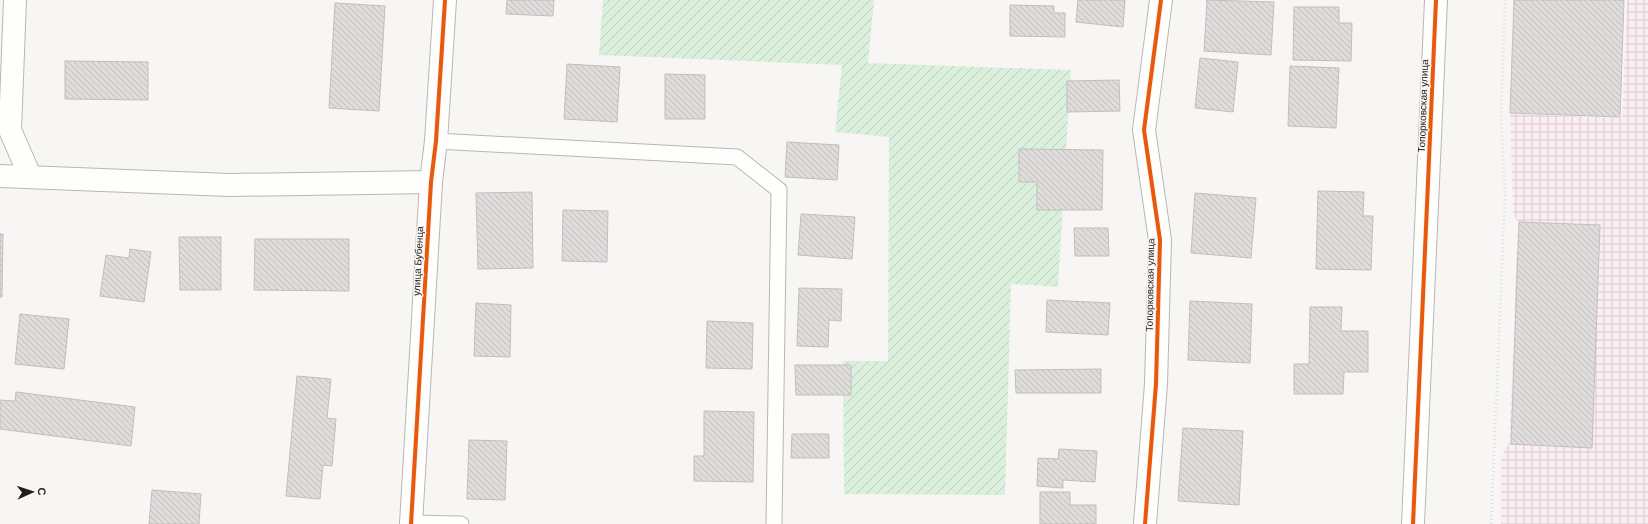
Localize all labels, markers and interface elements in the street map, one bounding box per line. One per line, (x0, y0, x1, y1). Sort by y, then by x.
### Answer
street label: Топорковская улица (1415, 59, 1431, 153)
street label: улица Бубенца (410, 225, 426, 296)
street label: Топорковская улица (1143, 238, 1157, 332)
north arrow (12, 472, 52, 512)
text: С (35, 487, 49, 496)

